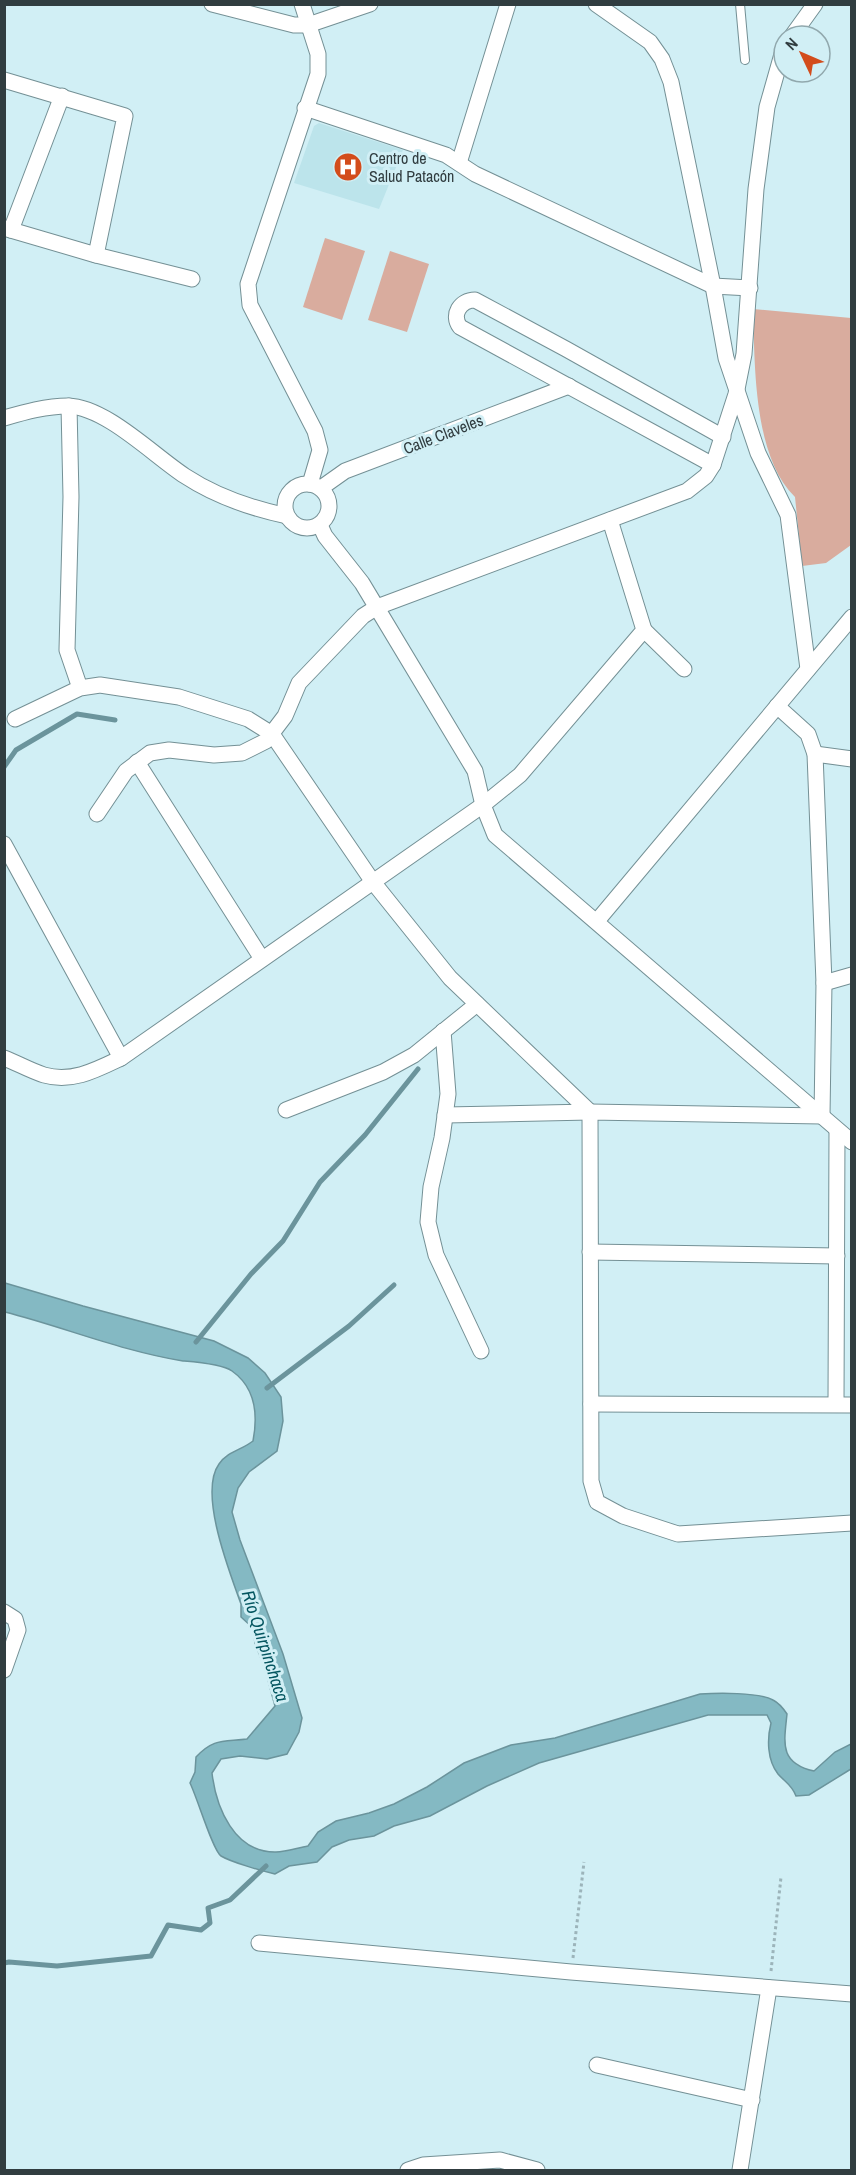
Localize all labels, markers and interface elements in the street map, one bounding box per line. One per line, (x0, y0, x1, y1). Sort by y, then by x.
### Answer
north arrow (772, 24, 832, 84)
text: N (780, 33, 802, 55)
place label: Centro de Salud Patacón (369, 147, 454, 187)
hospital icon: Centro de Salud Patacón (332, 151, 364, 183)
street label: Calle Claveles (400, 409, 486, 459)
water label: Río Quirpinchaca (236, 1587, 295, 1705)

